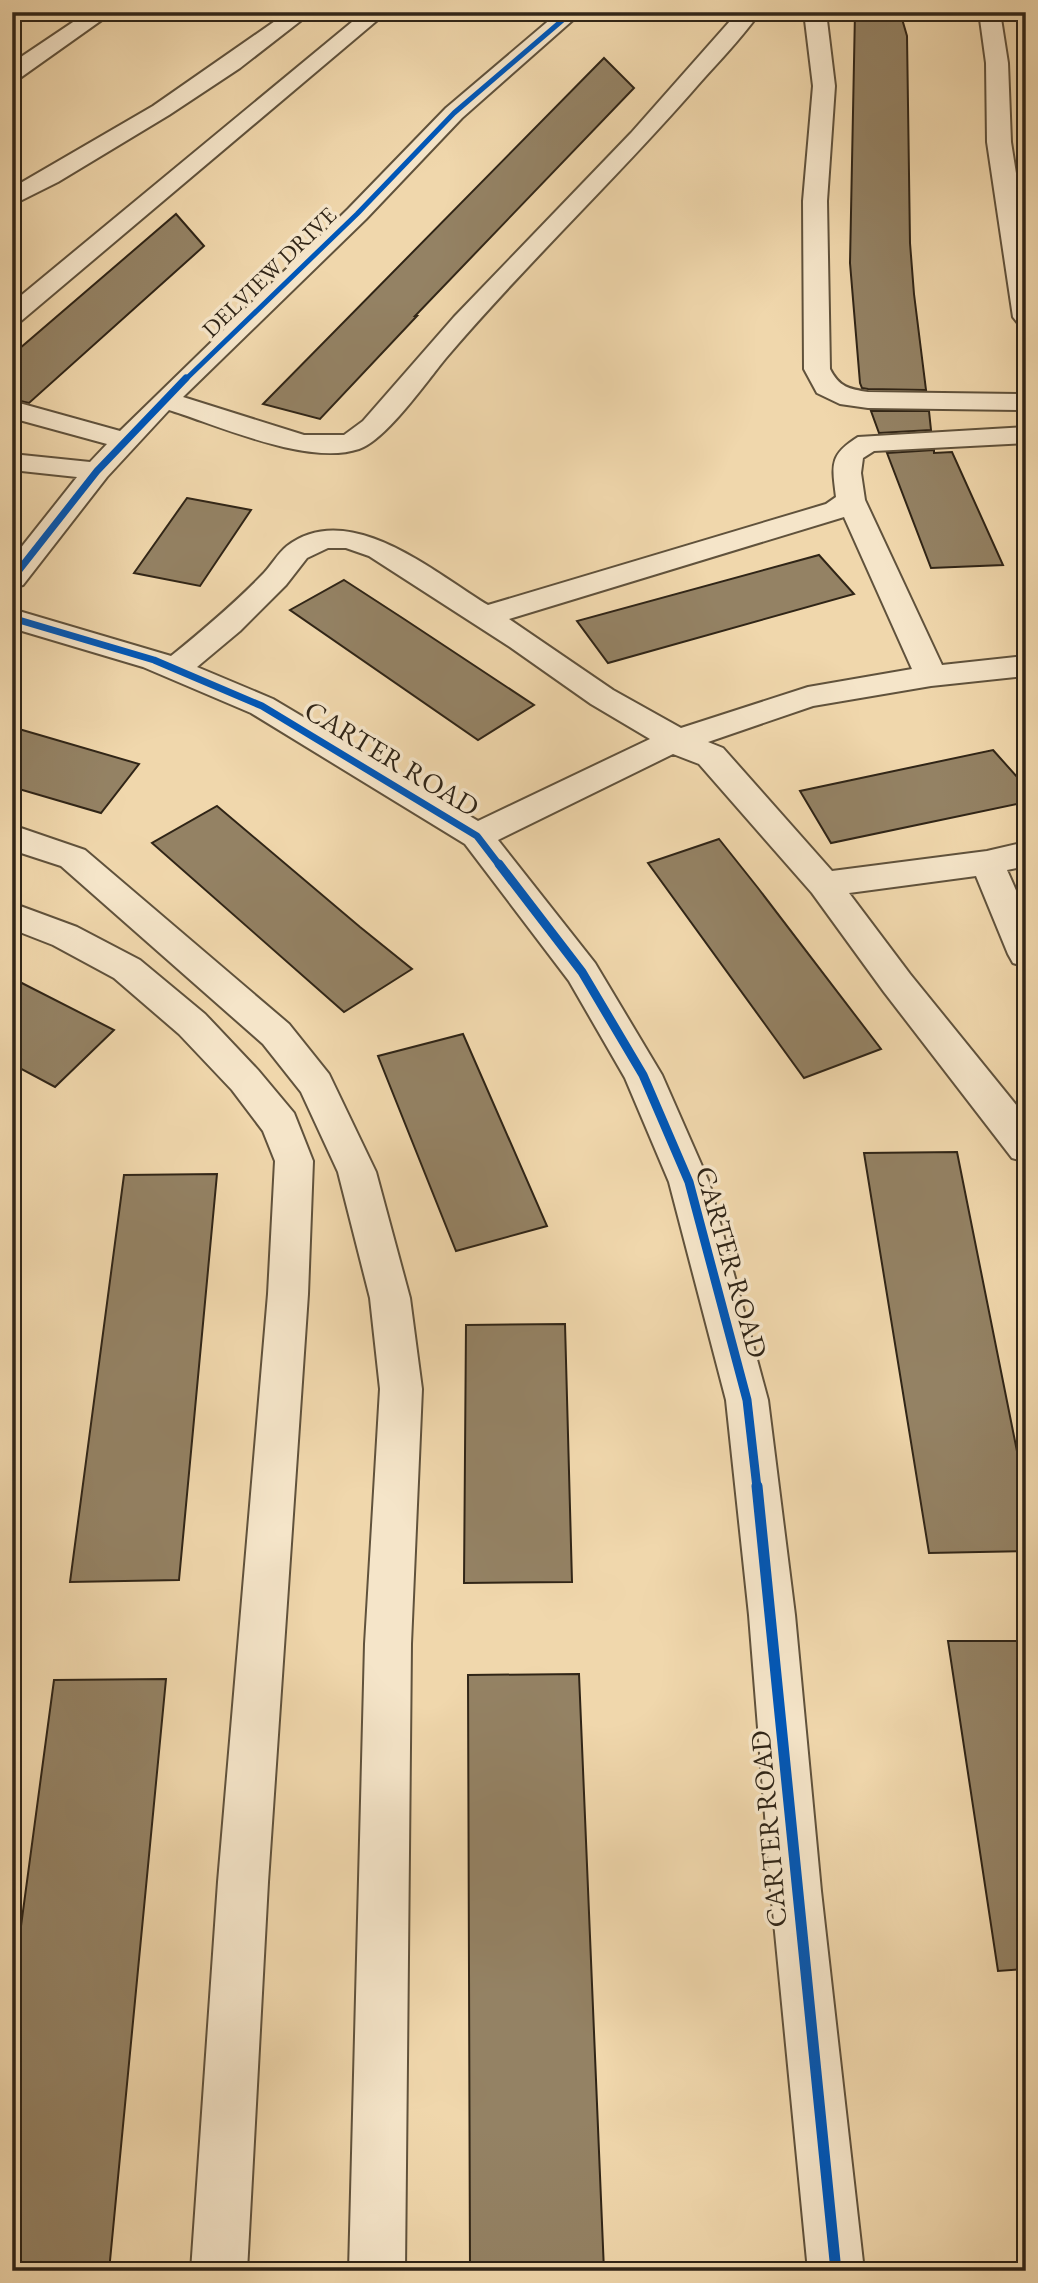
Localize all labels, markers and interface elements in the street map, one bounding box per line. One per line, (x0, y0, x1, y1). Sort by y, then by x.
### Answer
street label: DELVIEW DRIVE (195, 200, 343, 344)
street label: CARTER ROAD (298, 692, 486, 824)
street label: CARTER ROAD (687, 1162, 777, 1362)
street label: CARTER ROAD (741, 1729, 795, 1929)

